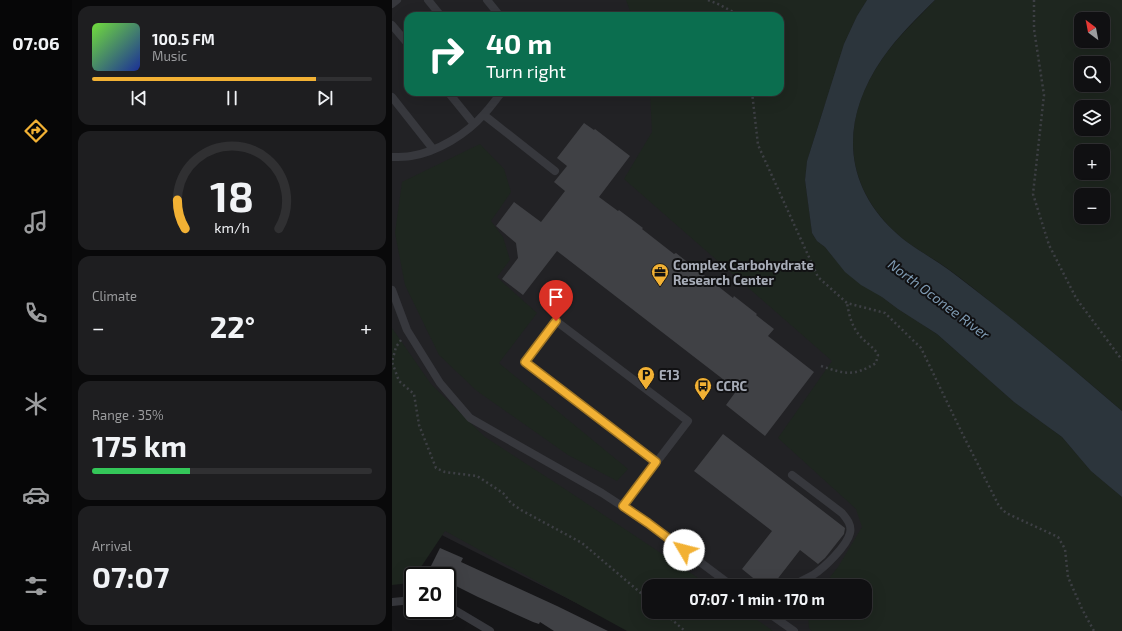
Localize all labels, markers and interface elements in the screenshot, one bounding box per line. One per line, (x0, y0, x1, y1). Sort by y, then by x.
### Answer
north arrow (1074, 12, 1110, 48)
map controls (1074, 12, 1110, 224)
text: 40 m (486, 26, 552, 60)
icon: right (420, 28, 472, 80)
text: 100.5 FM (152, 30, 215, 48)
text: 07:06 (12, 32, 60, 54)
text: Music (152, 48, 187, 64)
button: search (1074, 56, 1110, 92)
text: Turn right (486, 60, 566, 82)
icon: previous (128, 87, 150, 109)
icon: pause (221, 87, 243, 109)
icon: next (314, 87, 336, 109)
button: layers (1074, 100, 1110, 136)
icon: directions (22, 117, 50, 145)
button: + (1074, 144, 1110, 180)
text: 18 (210, 169, 254, 219)
button: − (1074, 188, 1110, 224)
icon: music (22, 208, 50, 236)
text: km/h (214, 218, 250, 235)
water label: North Oconee River (885, 255, 993, 343)
place label: Complex Carbohydrate Research Center (673, 257, 814, 288)
office icon: Complex Carbohydrate Research Center (650, 262, 670, 287)
pin (539, 280, 573, 321)
icon: arrive (545, 286, 567, 308)
text: Climate (92, 288, 137, 304)
icon: phone (22, 299, 50, 327)
text: 22° (210, 308, 255, 344)
text: − (92, 314, 105, 340)
text: + (360, 314, 372, 340)
parking icon: E13 (636, 365, 656, 390)
place label: E13 (659, 367, 680, 383)
bus stop icon: CCRC (693, 376, 713, 401)
place label: CCRC (716, 378, 748, 394)
icon: climate (22, 390, 50, 418)
text: Range · 35% (92, 407, 164, 423)
text: 175 km (92, 427, 187, 463)
icon: car (22, 481, 50, 509)
position arrow (663, 529, 705, 571)
text: Arrival (92, 538, 132, 554)
text: 07:07 (92, 558, 169, 594)
speed limit sign: 20 (404, 567, 456, 619)
icon: filters (22, 572, 50, 600)
text: 07:07 · 1 min · 170 m (689, 590, 825, 608)

